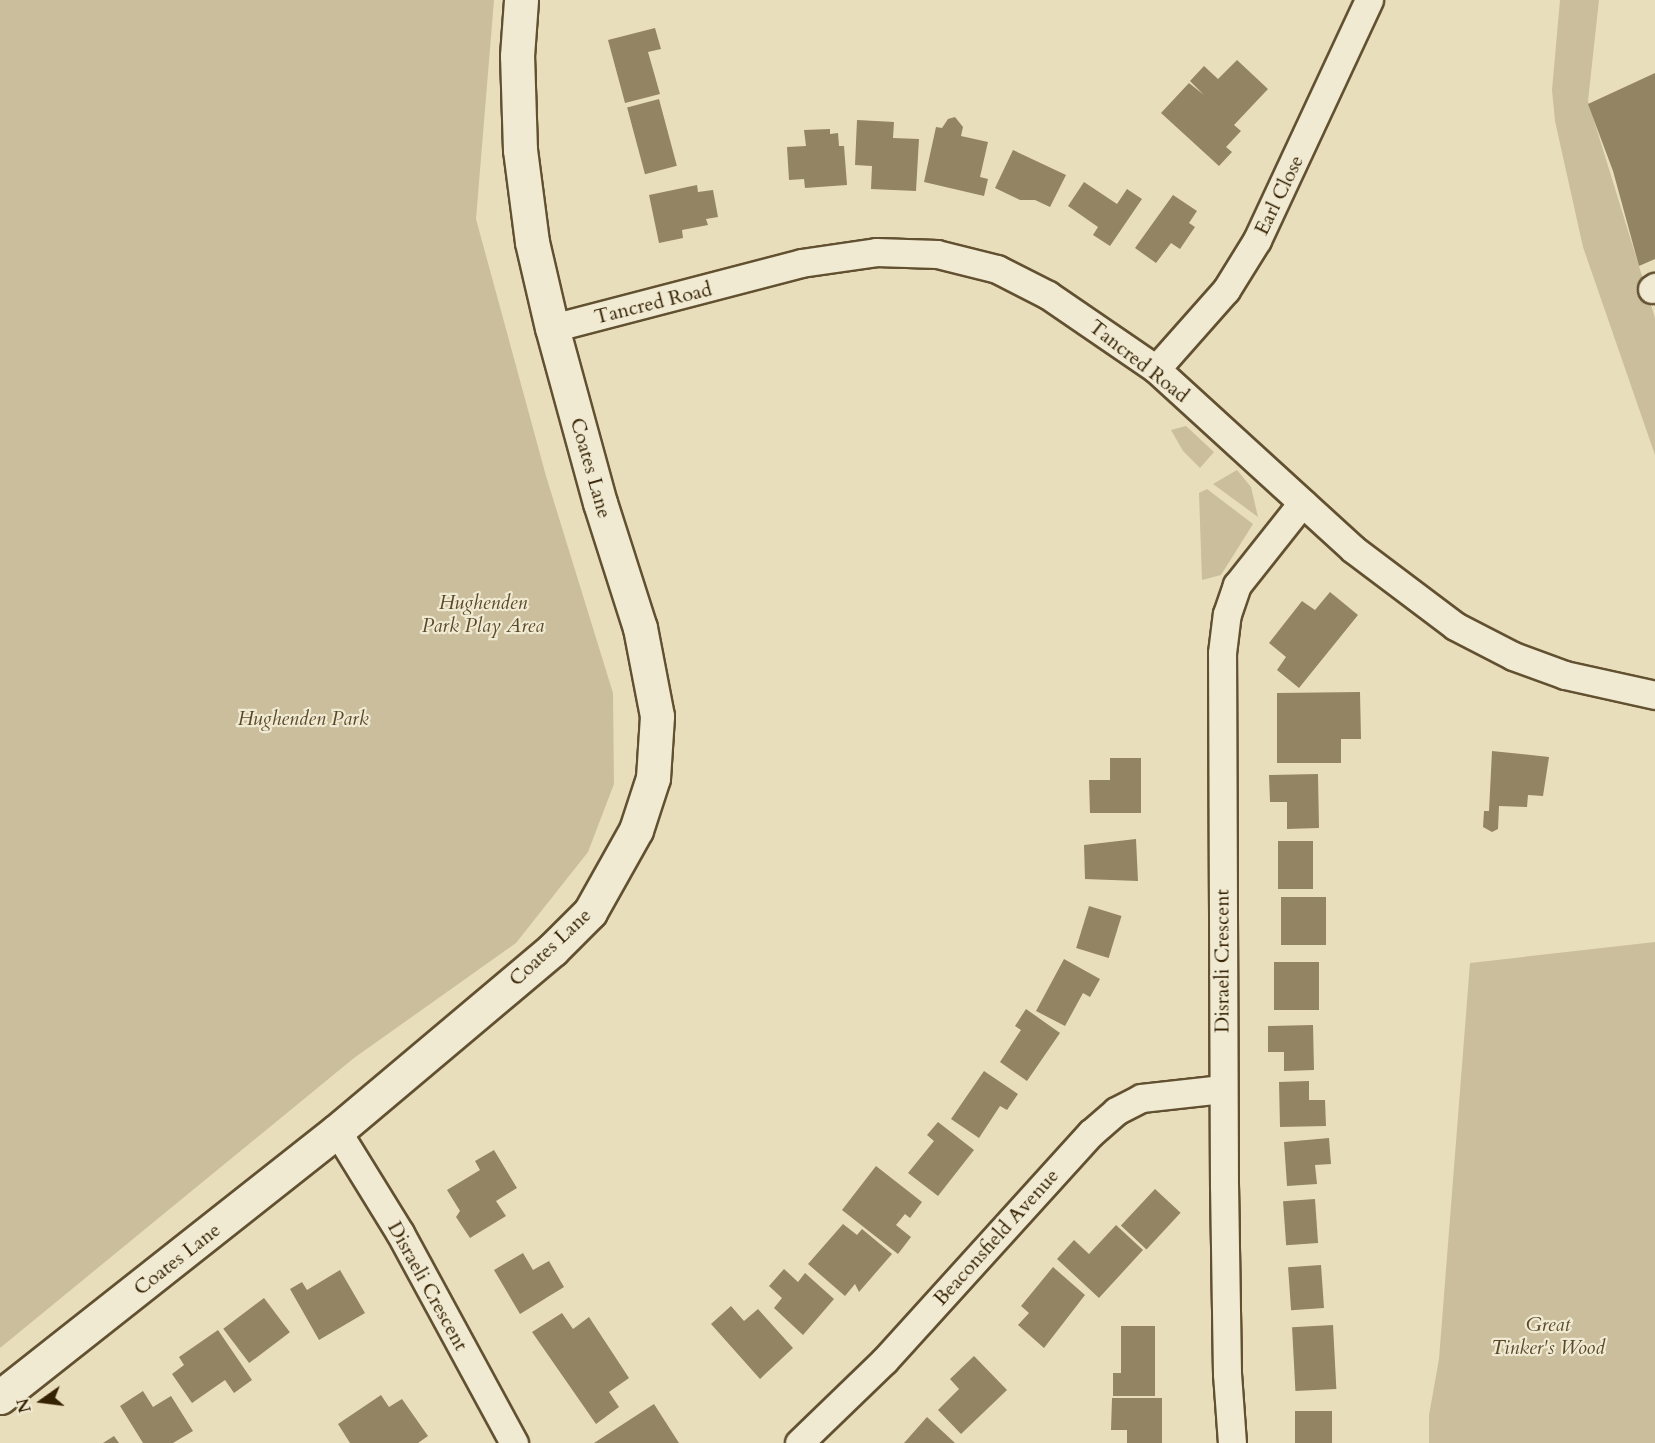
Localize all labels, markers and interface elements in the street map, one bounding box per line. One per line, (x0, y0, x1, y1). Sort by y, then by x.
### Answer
street label: Earl Close (1249, 151, 1309, 239)
street label: Tancred Road (592, 277, 714, 329)
street label: Tancred Road (1084, 315, 1194, 407)
street label: Coates Lane (565, 415, 617, 521)
park label: Hughenden Park Play Area (422, 590, 544, 637)
park label: Hughenden Park (237, 706, 369, 730)
street label: Disraeli Crescent (1210, 889, 1234, 1033)
street label: Coates Lane (504, 903, 596, 991)
street label: Beaconsfield Avenue (928, 1164, 1064, 1310)
street label: Disraeli Crescent (383, 1217, 473, 1355)
street label: Coates Lane (129, 1218, 225, 1300)
park label: Great Tinker's Wood (1491, 1312, 1605, 1359)
north arrow (12, 1371, 72, 1431)
text: N (12, 1396, 37, 1415)

